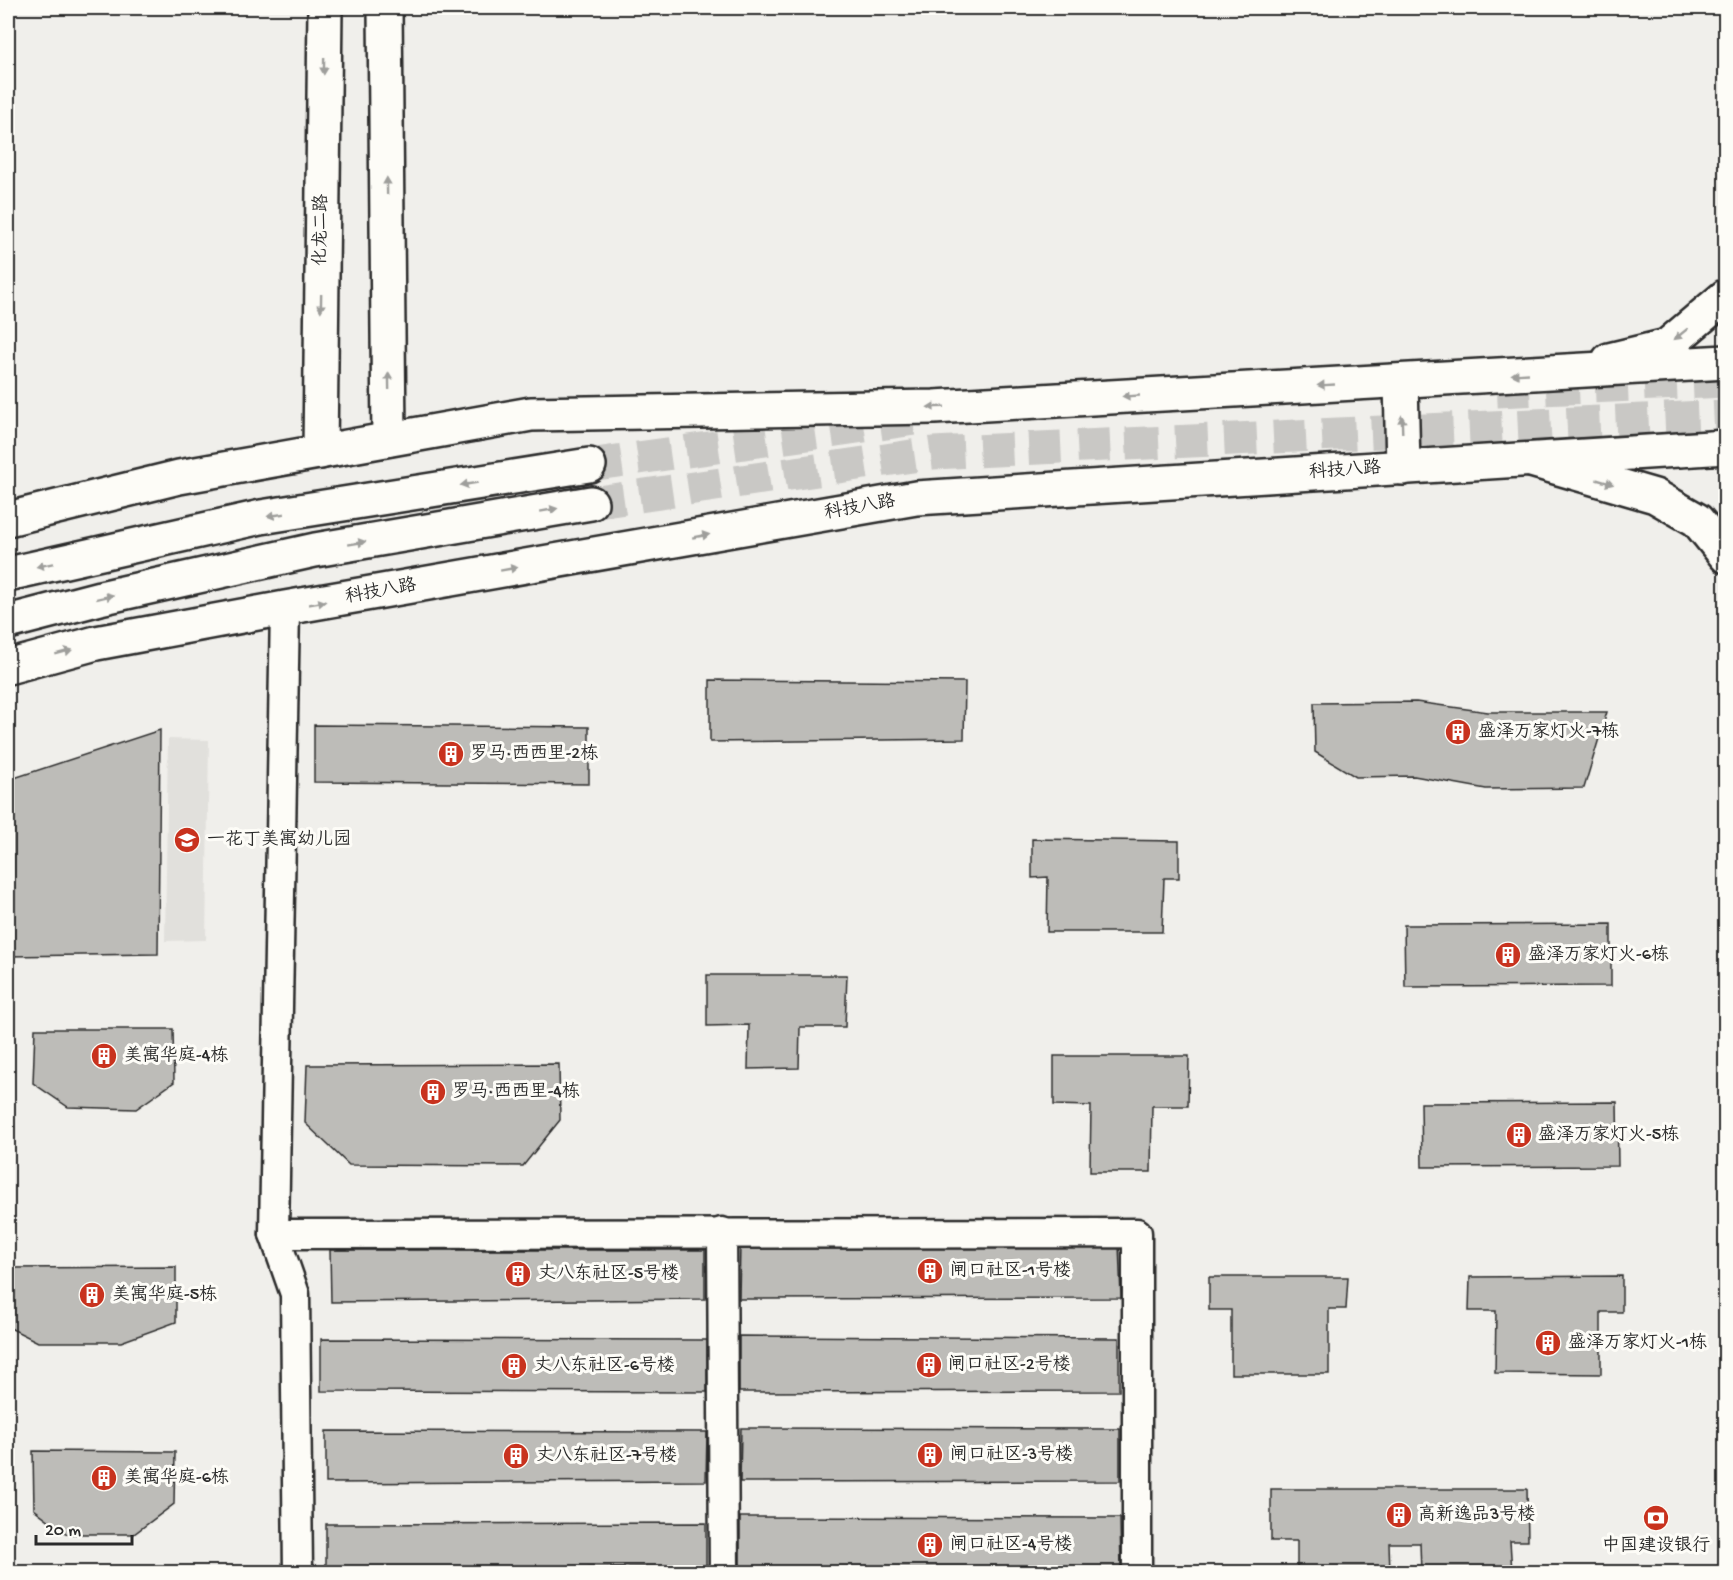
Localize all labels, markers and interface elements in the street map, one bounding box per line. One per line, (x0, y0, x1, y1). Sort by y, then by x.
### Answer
one-way arrow (319, 56, 329, 75)
one-way arrow (382, 177, 392, 196)
street label: 化龙二路 (310, 194, 333, 266)
one-way arrow (316, 293, 326, 312)
one-way arrow (1673, 328, 1689, 341)
one-way arrow (1511, 369, 1530, 378)
one-way arrow (384, 371, 394, 390)
one-way arrow (1316, 380, 1335, 389)
one-way arrow (1121, 391, 1140, 400)
one-way arrow (927, 402, 946, 411)
one-way arrow (1397, 415, 1407, 434)
street label: 科技八路 (1308, 457, 1382, 484)
one-way arrow (1597, 478, 1615, 487)
one-way arrow (459, 480, 478, 489)
street label: 科技八路 (823, 490, 897, 525)
one-way arrow (540, 506, 559, 515)
one-way arrow (267, 510, 286, 519)
one-way arrow (692, 531, 711, 540)
one-way arrow (348, 538, 367, 547)
one-way arrow (35, 560, 54, 570)
one-way arrow (500, 565, 519, 574)
street label: 科技八路 (344, 574, 418, 609)
one-way arrow (96, 591, 114, 601)
one-way arrow (308, 598, 327, 607)
one-way arrow (55, 647, 73, 656)
building icon: 盛泽万家灯火-7栋 (1443, 717, 1473, 747)
place label: 盛泽万家灯火-7栋 (1478, 721, 1619, 743)
building icon: 罗马·西西里-2栋 (436, 739, 466, 769)
place label: 罗马·西西里-2栋 (470, 743, 598, 765)
school or university icon: 一花丁美寓幼儿园 (172, 825, 202, 855)
place label: 一花丁美寓幼儿园 (207, 829, 351, 851)
building icon: 盛泽万家灯火-6栋 (1493, 940, 1523, 970)
place label: 盛泽万家灯火-6栋 (1528, 944, 1669, 966)
building icon: 美寓华庭-4栋 (89, 1041, 119, 1071)
place label: 美寓华庭-4栋 (124, 1045, 228, 1067)
building icon: 罗马·西西里-4栋 (418, 1077, 448, 1107)
place label: 罗马·西西里-4栋 (452, 1081, 580, 1103)
building icon: 盛泽万家灯火-5栋 (1504, 1120, 1534, 1150)
place label: 盛泽万家灯火-5栋 (1538, 1124, 1679, 1146)
building icon: 闸口社区-1号楼 (915, 1256, 945, 1286)
building icon: 丈八东社区-5号楼 (503, 1259, 533, 1289)
place label: 闸口社区-1号楼 (950, 1260, 1071, 1282)
place label: 丈八东社区-5号楼 (538, 1263, 679, 1285)
building icon: 美寓华庭-5栋 (77, 1280, 107, 1310)
place label: 美寓华庭-5栋 (112, 1284, 217, 1306)
building icon: 盛泽万家灯火-1栋 (1533, 1328, 1563, 1358)
place label: 盛泽万家灯火-1栋 (1568, 1332, 1707, 1354)
building icon: 闸口社区-2号楼 (914, 1350, 944, 1380)
building icon: 丈八东社区-6号楼 (499, 1351, 529, 1381)
place label: 闸口社区-2号楼 (948, 1354, 1070, 1376)
place label: 丈八东社区-6号楼 (534, 1355, 675, 1377)
building icon: 闸口社区-3号楼 (915, 1440, 945, 1470)
building icon: 丈八东社区-7号楼 (501, 1441, 531, 1471)
place label: 闸口社区-3号楼 (950, 1444, 1073, 1466)
place label: 丈八东社区-7号楼 (536, 1445, 677, 1467)
building icon: 美寓华庭-6栋 (89, 1463, 119, 1493)
place label: 美寓华庭-6栋 (124, 1467, 229, 1489)
building icon: 高新逸品3号楼 (1384, 1500, 1414, 1530)
bank icon: 中国建设银行 (1641, 1503, 1671, 1533)
place label: 高新逸品3号楼 (1418, 1504, 1535, 1526)
scale bar (36, 1508, 132, 1546)
text: 20 m (45, 1521, 81, 1542)
building icon: 闸口社区-4号楼 (915, 1530, 945, 1560)
place label: 闸口社区-4号楼 (950, 1534, 1072, 1556)
place label: 中国建设银行 (1602, 1535, 1710, 1557)

